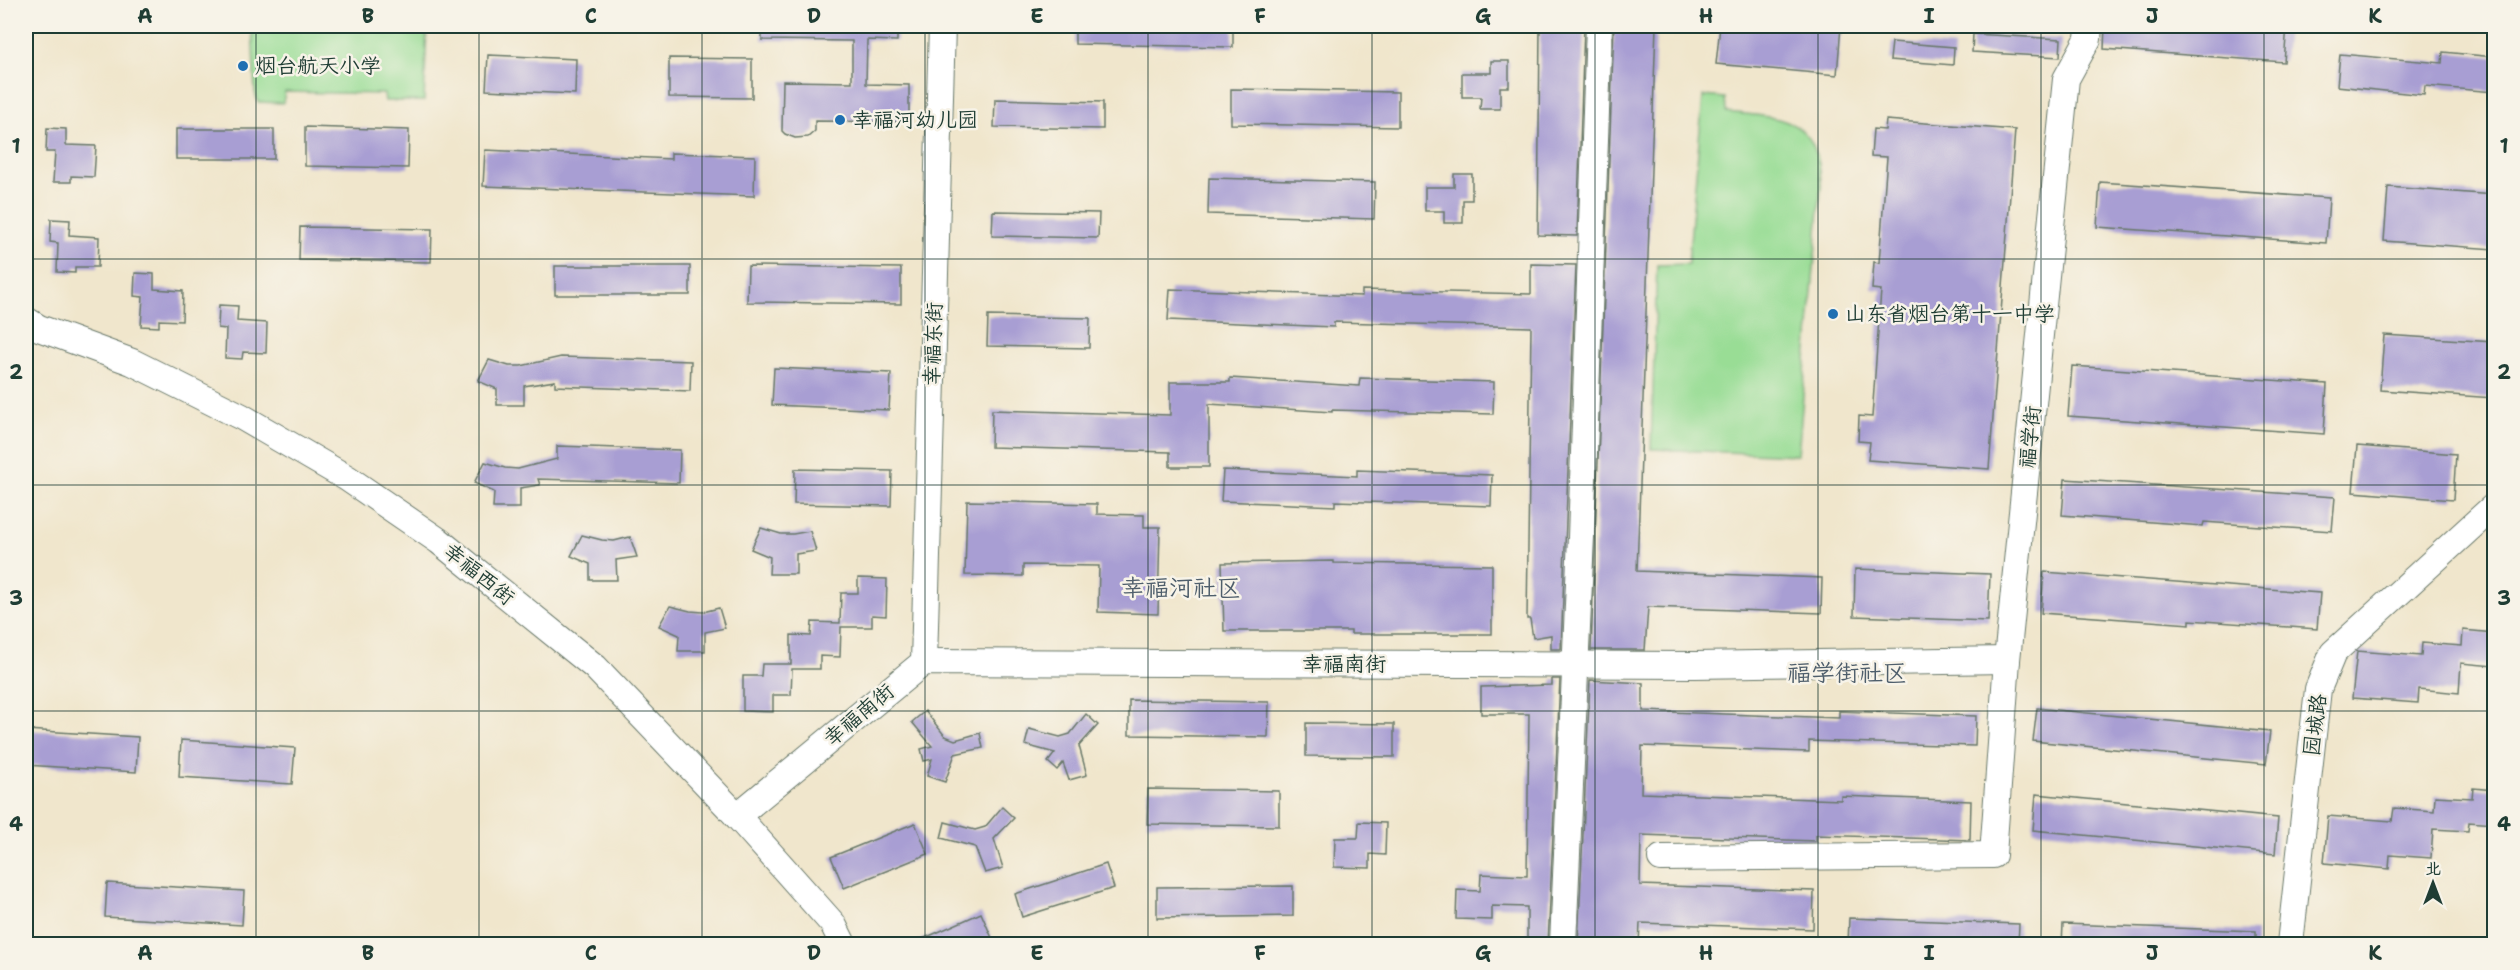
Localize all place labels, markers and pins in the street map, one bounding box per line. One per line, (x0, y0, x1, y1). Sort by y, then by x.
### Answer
place label: 烟台航天小学 (255, 52, 381, 80)
marker: 烟台航天小学 (236, 59, 250, 73)
place label: 幸福河幼儿园 (852, 106, 978, 134)
marker: 幸福河幼儿园 (833, 113, 847, 127)
place label: 山东省烟台第十一中学 (1845, 300, 2055, 328)
marker: 山东省烟台第十一中学 (1826, 307, 1840, 321)

